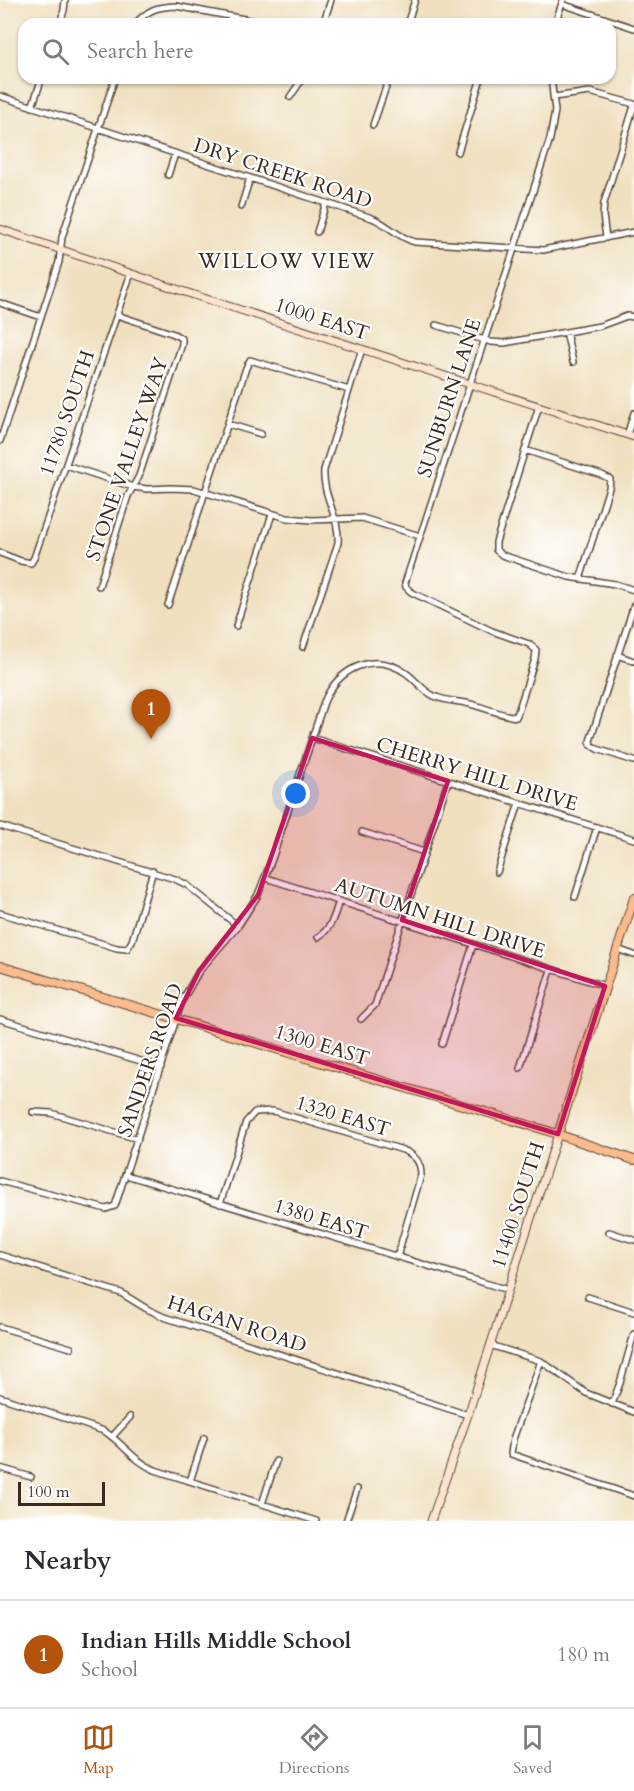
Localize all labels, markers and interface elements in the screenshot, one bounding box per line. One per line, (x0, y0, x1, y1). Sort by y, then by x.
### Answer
search box (18, 18, 616, 84)
icon: search (39, 35, 72, 68)
text: Search here (87, 36, 194, 66)
street label: DRY CREEK ROAD (190, 131, 376, 215)
district label: WILLOW VIEW (197, 247, 376, 276)
street label: 1000 EAST (271, 291, 373, 347)
street label: SUNBURN LANE (411, 315, 487, 481)
street label: 11780 SOUTH (33, 346, 101, 480)
street label: STONE VALLEY WAY (79, 353, 175, 564)
pin: 1 (132, 690, 170, 739)
street label: CHERRY HILL DRIVE (373, 730, 581, 818)
your location (281, 779, 310, 808)
street label: AUTUMN HILL DRIVE (331, 871, 549, 965)
street label: SANDERS ROAD (111, 980, 189, 1140)
street label: 1300 EAST (271, 1018, 373, 1072)
street label: 1320 EAST (292, 1089, 394, 1143)
street label: 11400 SOUTH (485, 1138, 551, 1272)
street label: 1380 EAST (270, 1192, 372, 1246)
street label: HAGAN ROAD (164, 1289, 310, 1359)
scale bar (18, 1479, 105, 1506)
text: 100 m (27, 1481, 69, 1503)
text: Nearby (24, 1543, 112, 1578)
text: Indian Hills Middle School (81, 1626, 351, 1656)
text: 1 (38, 1641, 49, 1668)
text: 180 m (557, 1641, 610, 1668)
text: School (81, 1656, 138, 1683)
tab: Map (82, 1721, 115, 1779)
tab: Directions (279, 1721, 349, 1779)
tab: Saved (513, 1721, 552, 1779)

